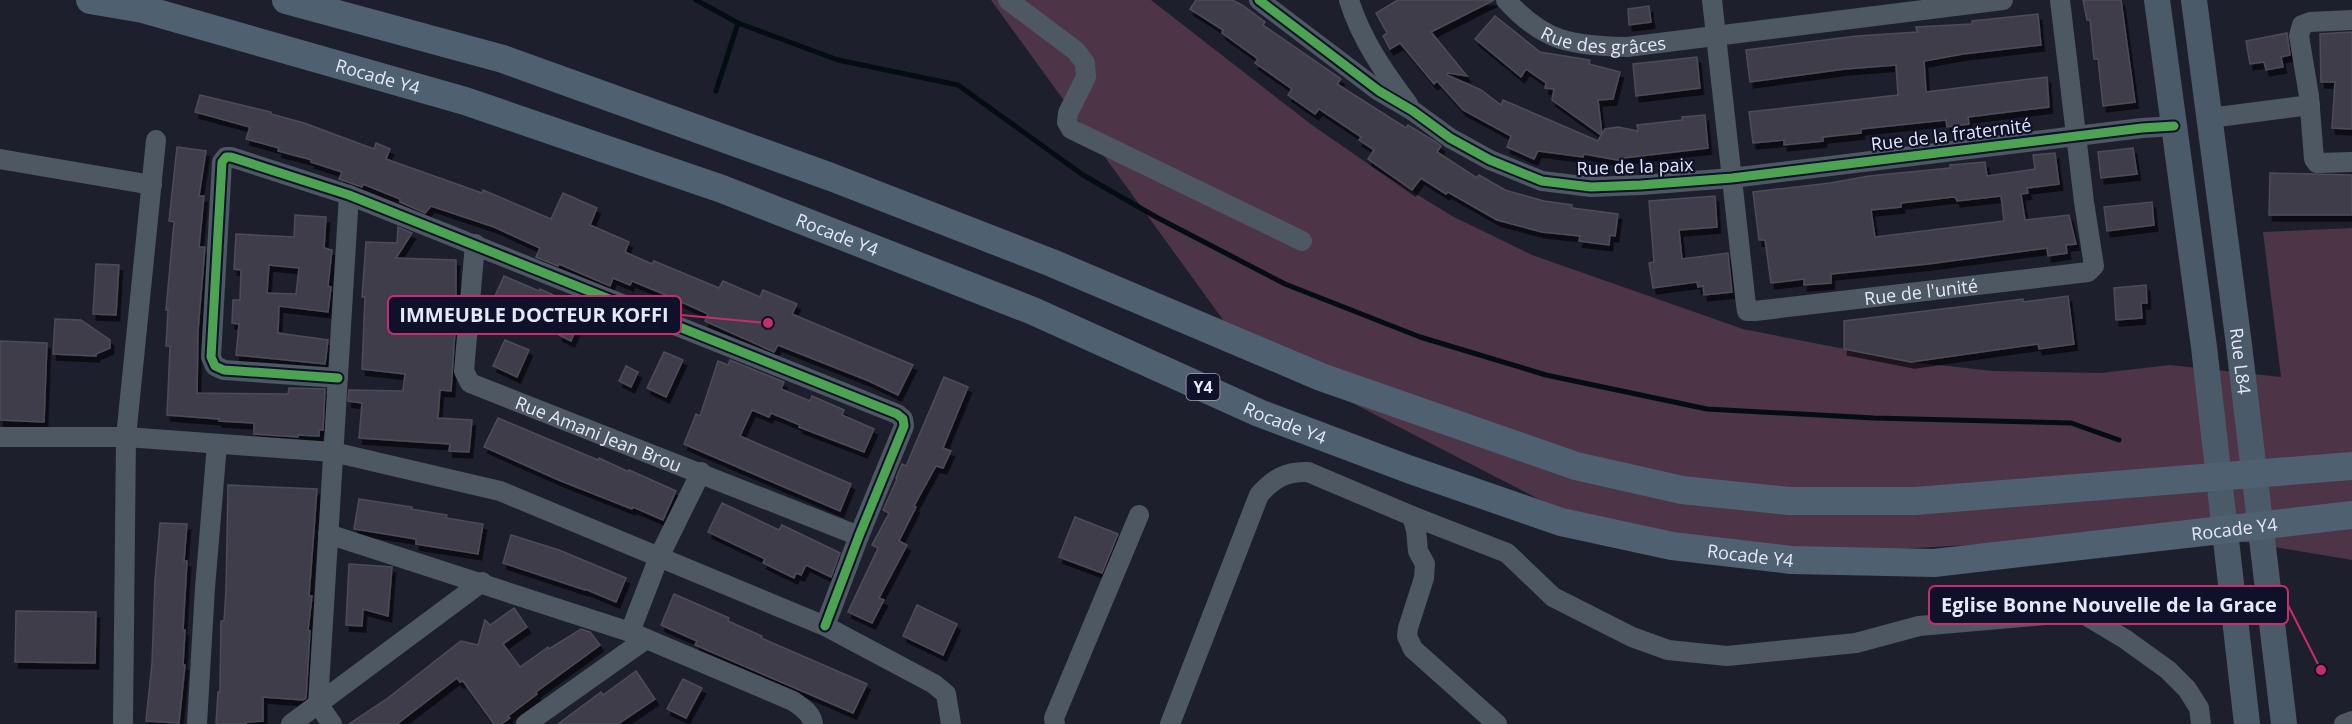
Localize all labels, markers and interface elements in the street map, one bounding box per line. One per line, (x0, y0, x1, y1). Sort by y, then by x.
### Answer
street label: Rue des grâces (1537, 20, 1667, 59)
street label: Rocade Y4 (333, 53, 423, 100)
street label: Rue de la fraternité (1869, 112, 2033, 156)
street label: Rue de la paix (1576, 152, 1694, 180)
street label: Rocade Y4 (792, 207, 882, 261)
street label: Rue de l'unité (1863, 273, 1979, 310)
callout: IMMEUBLE DOCTEUR KOFFI (388, 296, 681, 334)
text: IMMEUBLE DOCTEUR KOFFI (399, 301, 669, 328)
street label: Rue L84 (2225, 326, 2257, 396)
road number: Y4 (1186, 374, 1220, 400)
street label: Rue Amani Jean Brou (512, 390, 685, 477)
street label: Rocade Y4 (1240, 396, 1330, 449)
street label: Rocade Y4 (2190, 512, 2279, 545)
street label: Rocade Y4 (1706, 538, 1795, 572)
callout: Eglise Bonne Nouvelle de la Grace (1929, 586, 2288, 624)
text: Eglise Bonne Nouvelle de la Grace (1941, 591, 2277, 618)

